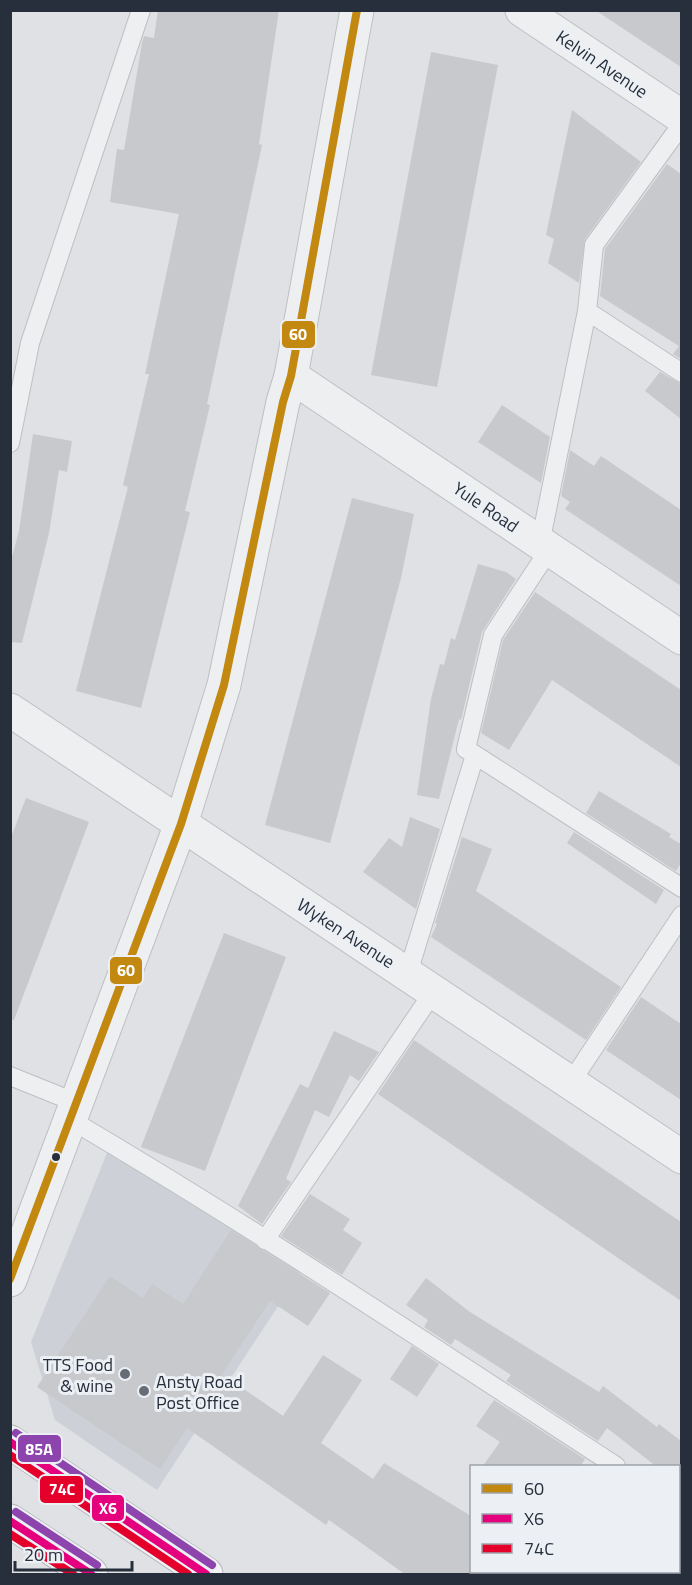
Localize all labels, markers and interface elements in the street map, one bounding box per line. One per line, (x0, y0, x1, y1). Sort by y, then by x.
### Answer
street label: Kelvin Avenue (551, 23, 653, 105)
line badge: 60 (281, 320, 316, 349)
text: 60 (289, 322, 307, 346)
street label: Yule Road (448, 475, 524, 539)
street label: Wyken Avenue (292, 891, 400, 975)
line badge: 60 (109, 956, 143, 985)
text: 60 (117, 958, 135, 982)
unlabelled marker (50, 1151, 62, 1163)
place label: TTS Food & wine (43, 1351, 113, 1399)
marker: TTS Food & wine (118, 1367, 132, 1381)
place label: Ansty Road Post Office (156, 1368, 243, 1416)
marker: Ansty Road Post Office (137, 1384, 151, 1398)
line badge: 85A (17, 1434, 62, 1463)
text: 85A (25, 1437, 53, 1461)
legend (470, 1465, 680, 1573)
line badge: 74C (39, 1475, 84, 1504)
text: 60 (524, 1475, 544, 1502)
text: 74C (49, 1477, 76, 1501)
line badge: X6 (91, 1494, 125, 1522)
text: X6 (99, 1496, 117, 1520)
text: X6 (524, 1505, 544, 1532)
scale bar (15, 1534, 132, 1572)
text: 74C (524, 1535, 554, 1562)
text: 20 m (24, 1541, 63, 1568)

